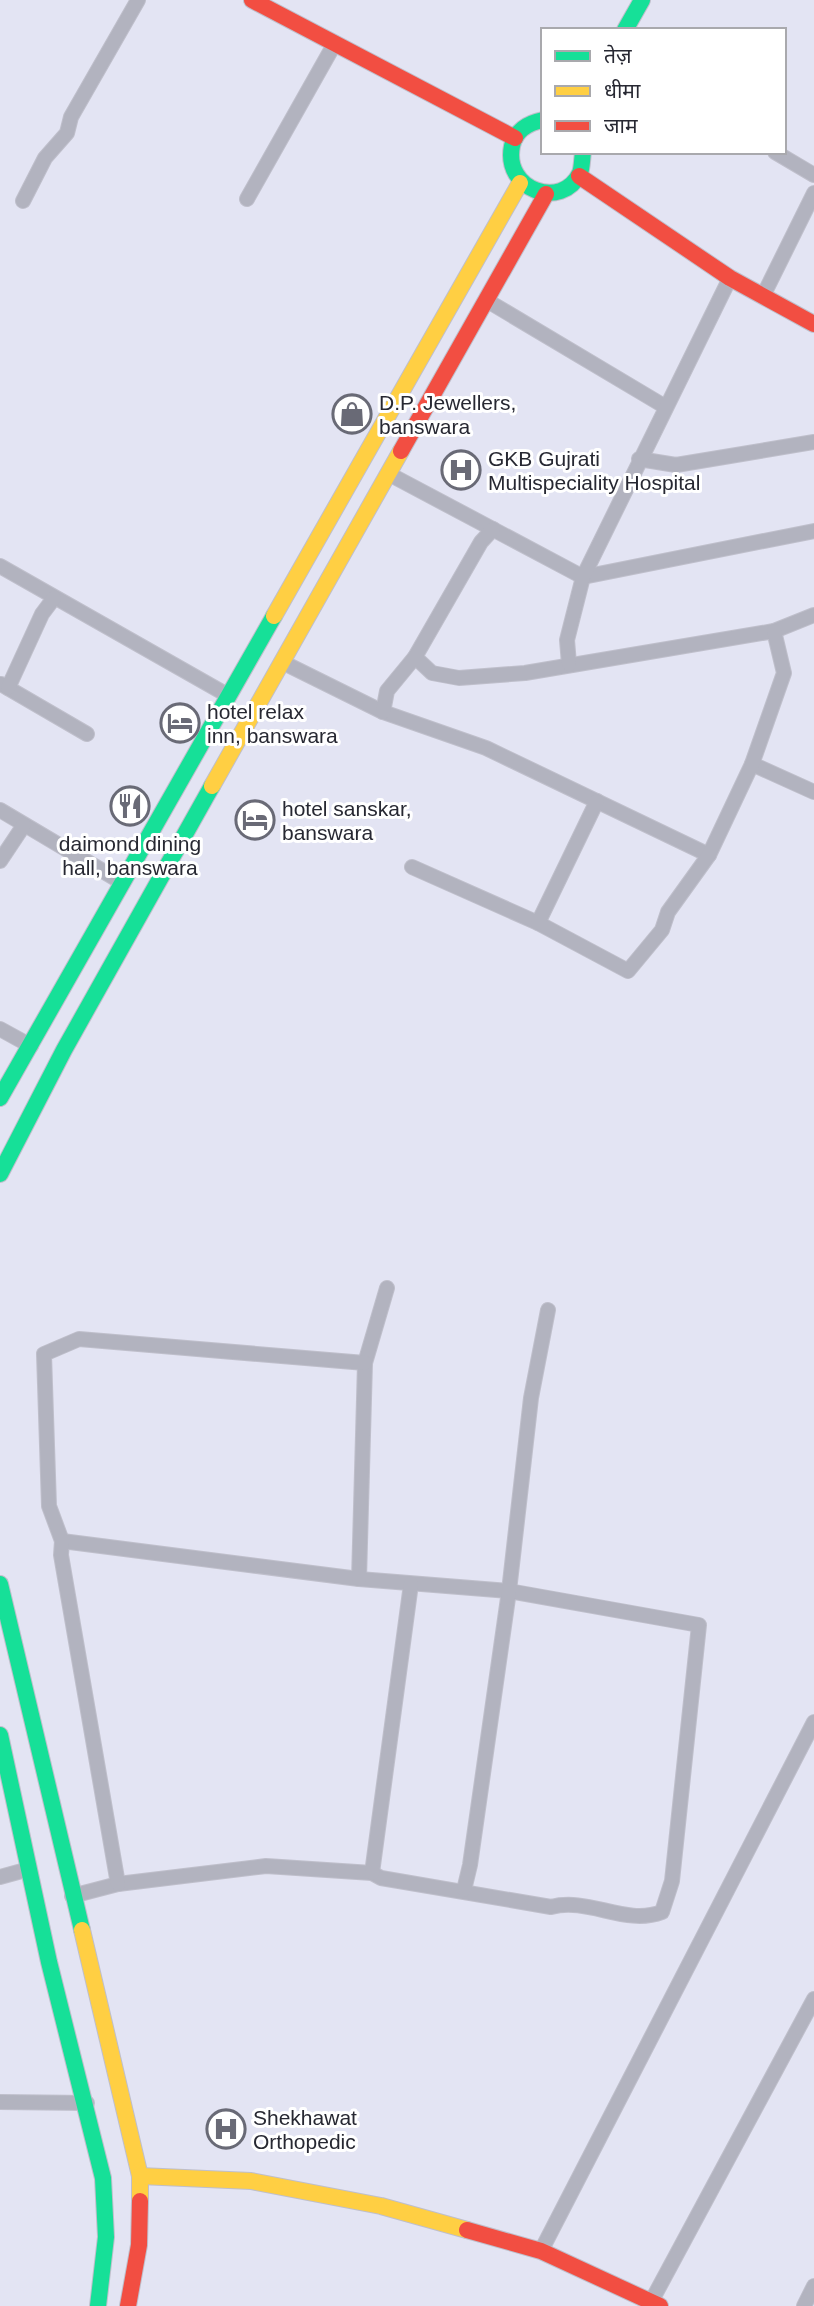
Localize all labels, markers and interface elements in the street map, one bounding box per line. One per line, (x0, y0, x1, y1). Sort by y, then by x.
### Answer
legend (541, 28, 786, 154)
text: तेज़ (604, 44, 632, 67)
text: धीमा (604, 79, 641, 102)
text: जाम (604, 114, 638, 137)
place label: D.P. Jewellers, banswara (379, 391, 516, 438)
shop icon: D.P. Jewellers, banswara (331, 393, 373, 435)
place label: GKB Gujrati Multispeciality Hospital (488, 447, 700, 494)
hospital icon: GKB Gujrati Multispeciality Hospital (440, 449, 482, 491)
place label: hotel relax inn, banswara (207, 700, 338, 747)
hotel icon: hotel relax inn, banswara (159, 702, 201, 744)
restaurant icon: daimond dining hall, banswara (109, 785, 151, 827)
place label: hotel sanskar, banswara (282, 797, 412, 844)
hotel icon: hotel sanskar, banswara (234, 799, 276, 841)
place label: daimond dining hall, banswara (59, 832, 201, 879)
place label: Shekhawat Orthopedic (253, 2106, 357, 2153)
hospital icon: Shekhawat Orthopedic (205, 2108, 247, 2150)

